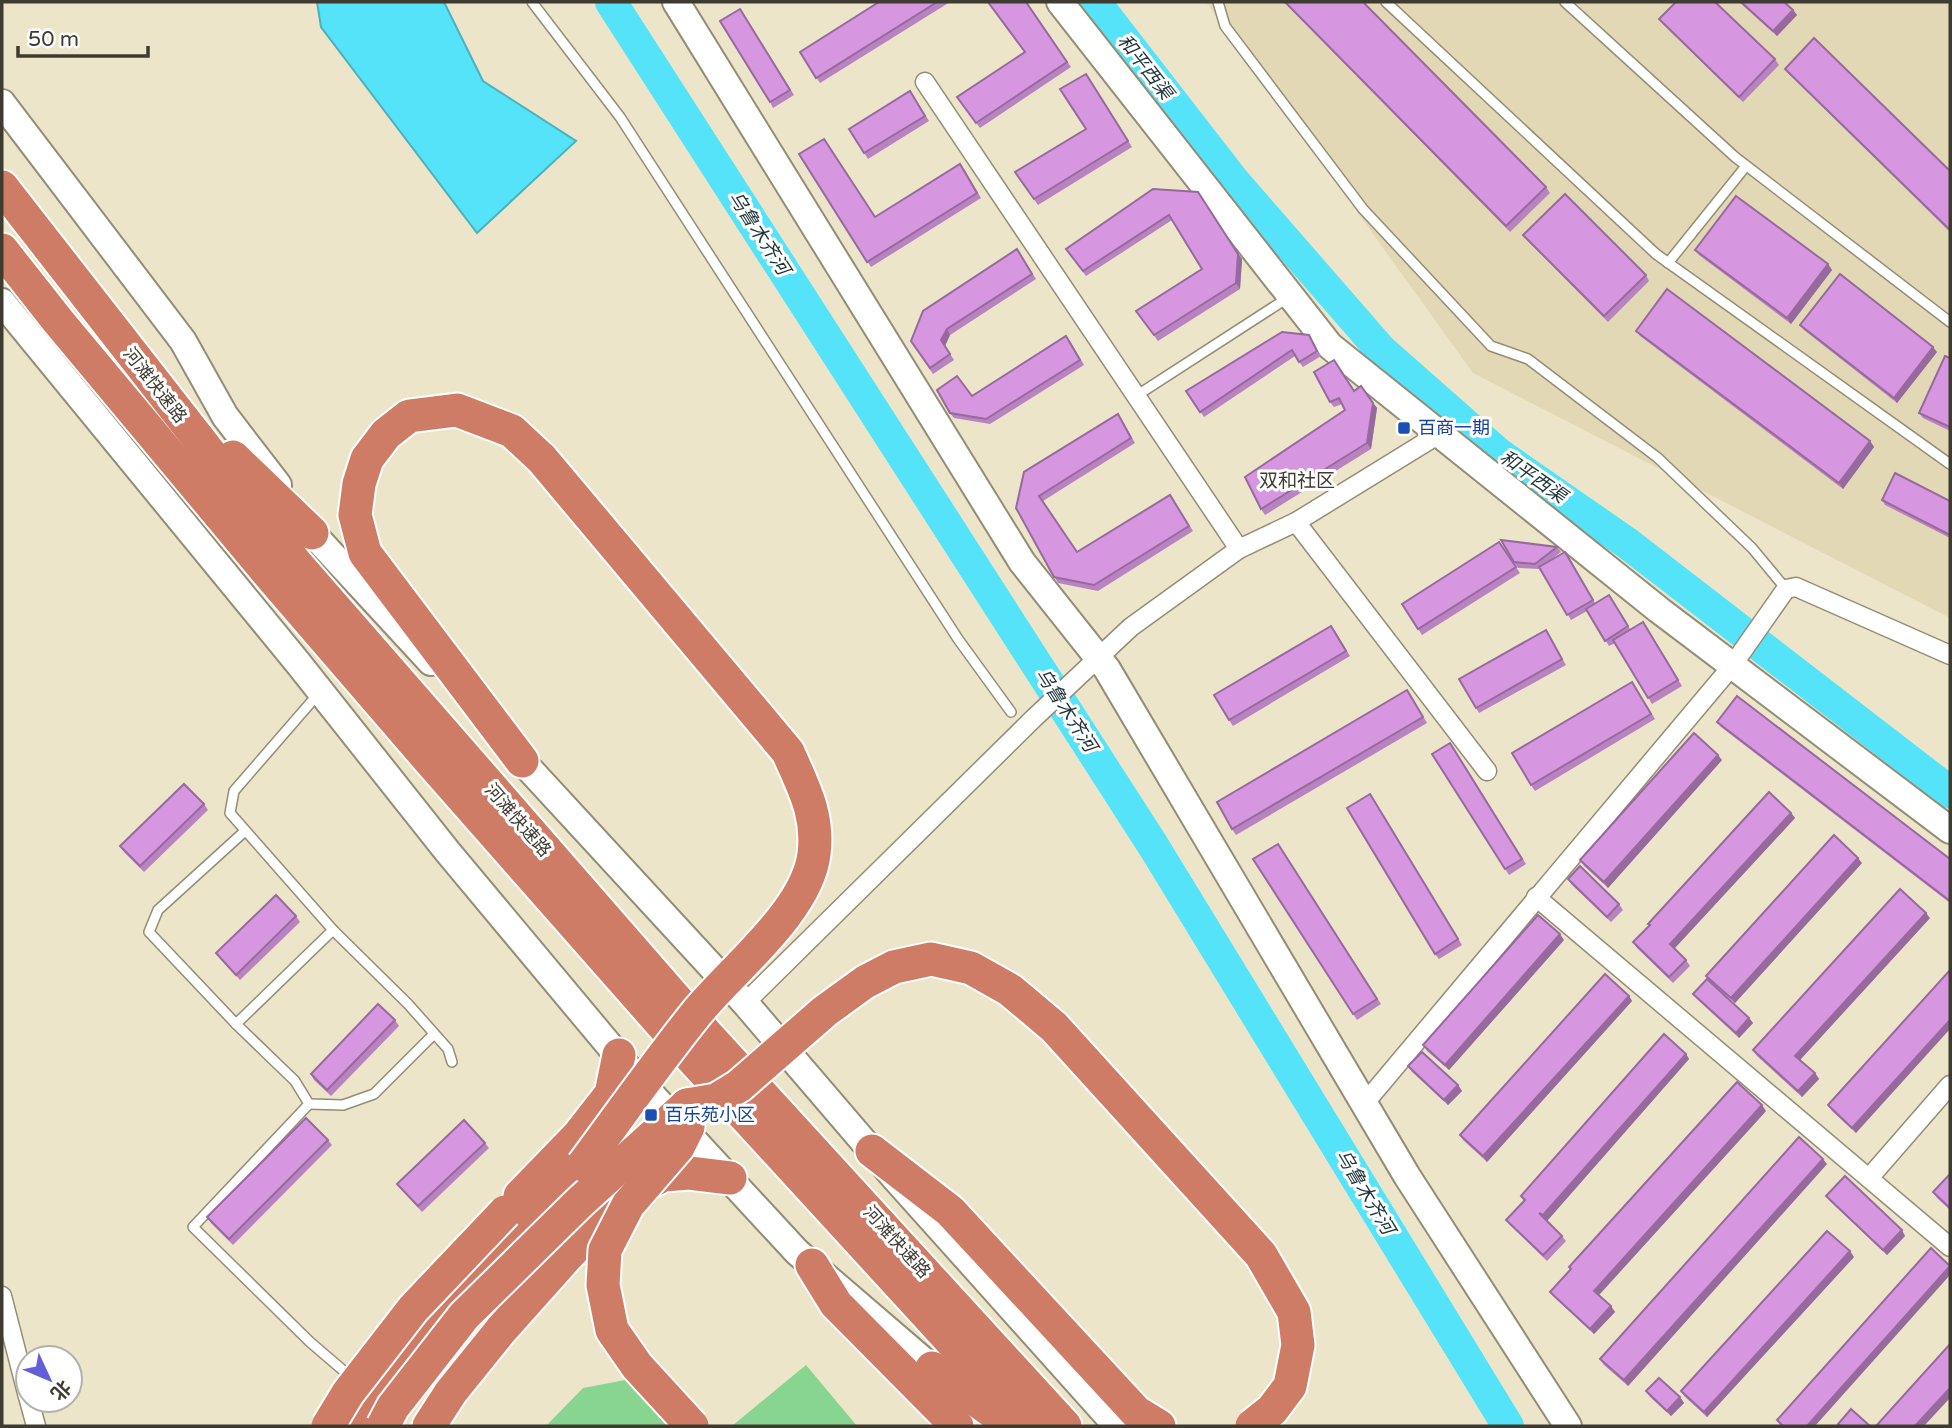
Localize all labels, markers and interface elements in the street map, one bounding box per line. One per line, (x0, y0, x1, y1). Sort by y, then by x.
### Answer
scale bar (18, 14, 147, 58)
text: 50 m (28, 27, 79, 52)
water label: 和平西渠 (1113, 30, 1179, 106)
water label: 乌鲁木齐河 (724, 187, 796, 282)
street label: 河滩快速路 (119, 343, 191, 427)
place label: 百商一期 (1418, 417, 1490, 439)
marker: 百商一期 (1396, 420, 1412, 436)
water label: 和平西渠 (1496, 446, 1573, 510)
district label: 双和社区 (1259, 470, 1335, 492)
water label: 乌鲁木齐河 (1031, 664, 1103, 759)
street label: 河滩快速路 (480, 779, 556, 861)
place label: 百乐苑小区 (665, 1104, 755, 1126)
marker: 百乐苑小区 (643, 1107, 659, 1123)
water label: 乌鲁木齐河 (1331, 1146, 1401, 1242)
street label: 河滩快速路 (859, 1201, 935, 1283)
north arrow (14, 1344, 84, 1414)
text: 北 (46, 1376, 75, 1405)

